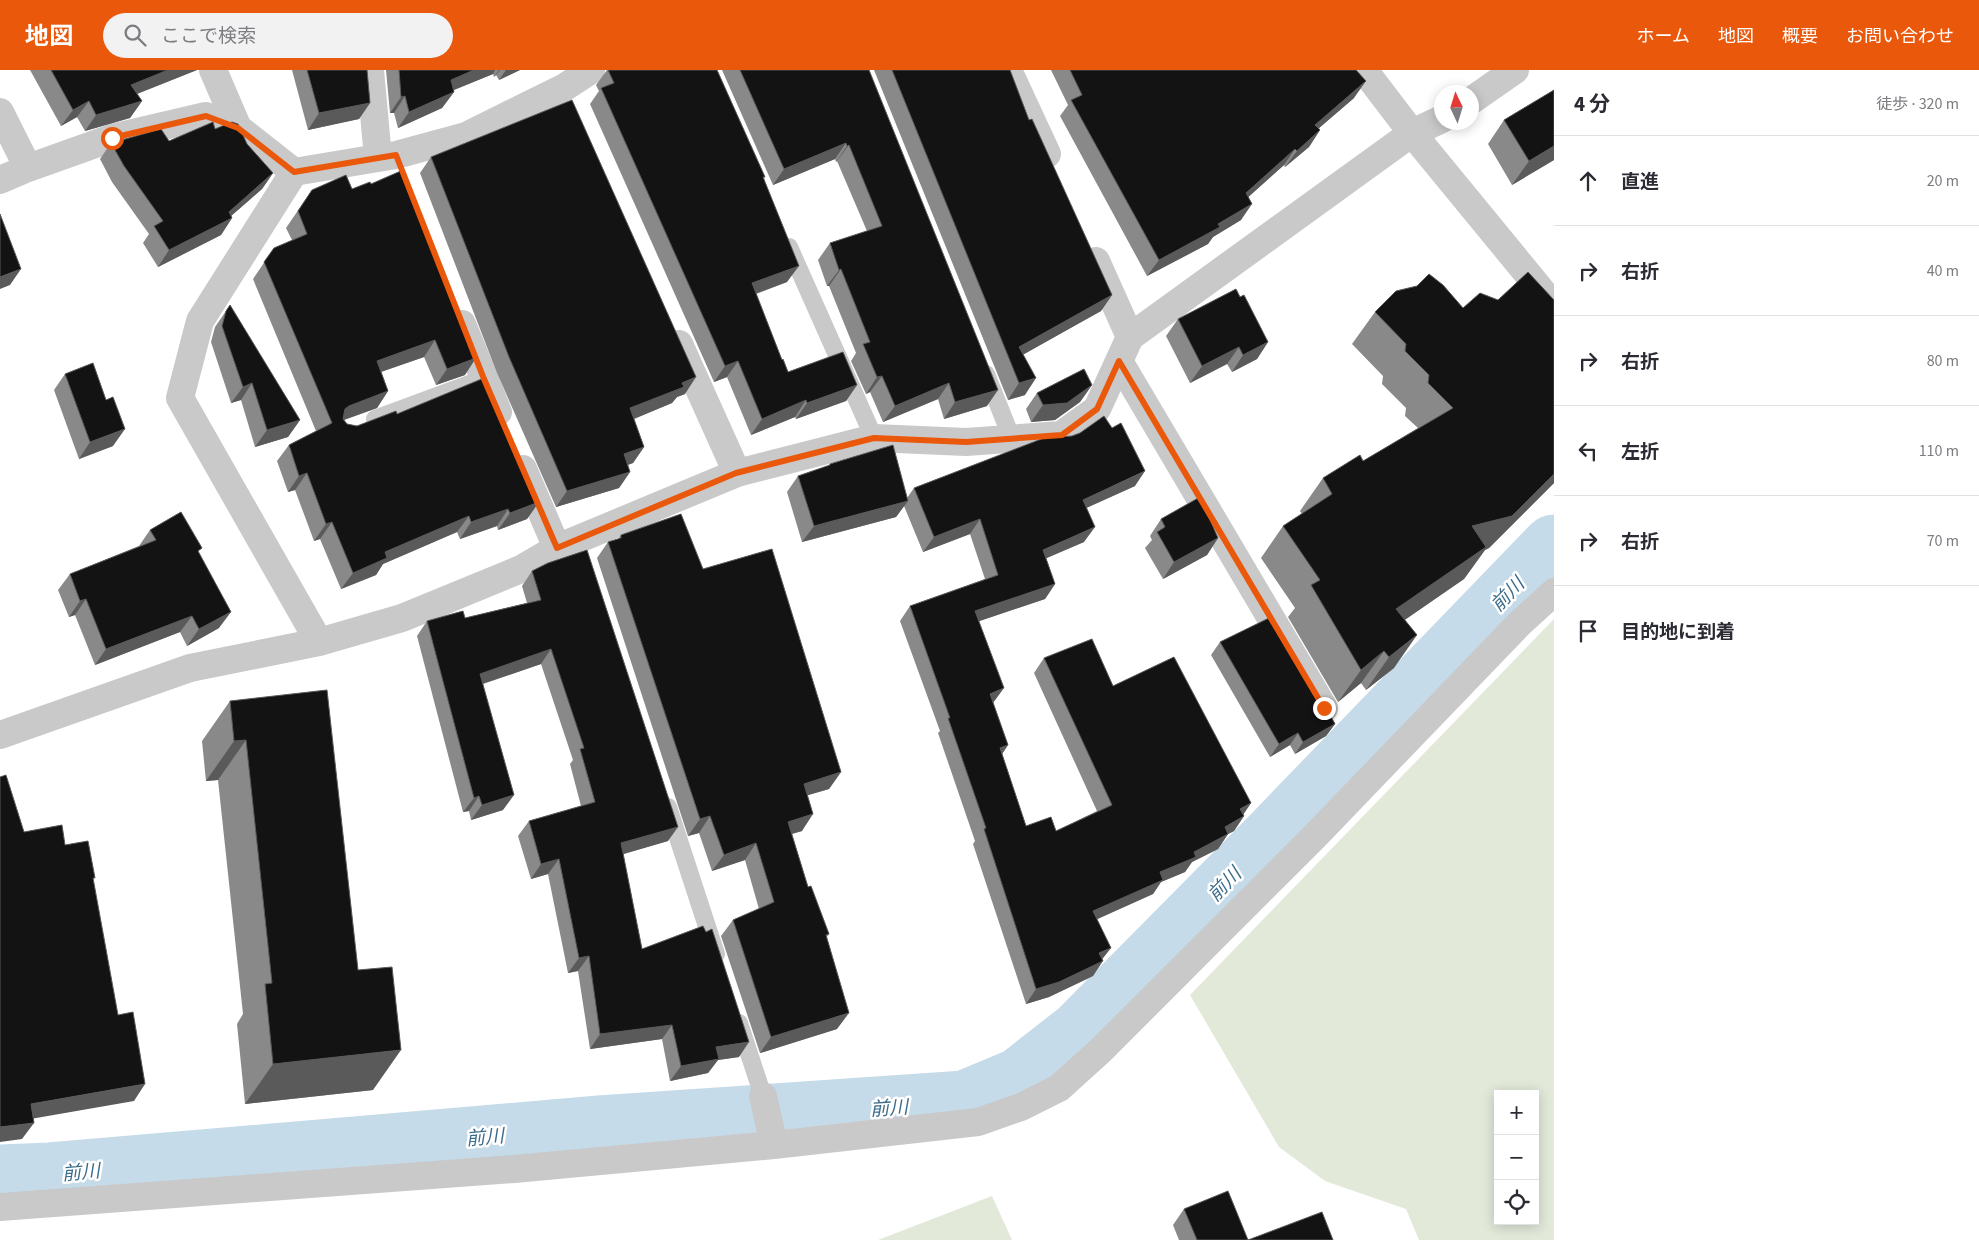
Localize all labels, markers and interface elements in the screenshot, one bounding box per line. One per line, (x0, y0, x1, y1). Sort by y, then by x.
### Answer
search box (103, 13, 453, 58)
text: 地図 (25, 19, 73, 54)
icon: search (121, 21, 149, 49)
text: ここで検索 (161, 23, 256, 50)
text: ホーム (1637, 24, 1690, 49)
text: 地図 (1718, 24, 1754, 49)
text: 概要 (1782, 24, 1818, 49)
text: お問い合わせ (1846, 24, 1954, 49)
north arrow (1434, 85, 1479, 130)
text: 4 分 (1574, 89, 1610, 119)
text: 徒歩 · 320 m (1876, 93, 1959, 115)
route start (101, 127, 124, 150)
icon: ahead (1574, 167, 1602, 195)
text: 直進 (1621, 169, 1659, 196)
text: 20 m (1927, 170, 1959, 192)
icon: right (1574, 257, 1602, 285)
text: 右折 (1621, 259, 1659, 286)
text: 40 m (1927, 260, 1959, 282)
icon: right (1574, 347, 1602, 375)
text: 右折 (1621, 349, 1659, 376)
text: 80 m (1927, 350, 1959, 372)
icon: left (1574, 437, 1602, 465)
text: 左折 (1621, 439, 1659, 466)
text: 110 m (1919, 440, 1959, 462)
icon: right (1574, 527, 1602, 555)
text: 右折 (1621, 529, 1659, 556)
text: 70 m (1927, 530, 1959, 552)
water label: 前川 (1485, 571, 1532, 618)
icon: arrive (1574, 617, 1602, 645)
text: 目的地に到着 (1621, 619, 1735, 646)
route end (1313, 697, 1336, 720)
water label: 前川 (1202, 861, 1249, 908)
map controls (1494, 1090, 1539, 1225)
button: + (1494, 1090, 1539, 1135)
water label: 前川 (869, 1094, 911, 1124)
water label: 前川 (465, 1123, 507, 1153)
button: − (1494, 1135, 1539, 1180)
water label: 前川 (61, 1158, 103, 1188)
button: locate (1494, 1180, 1539, 1225)

